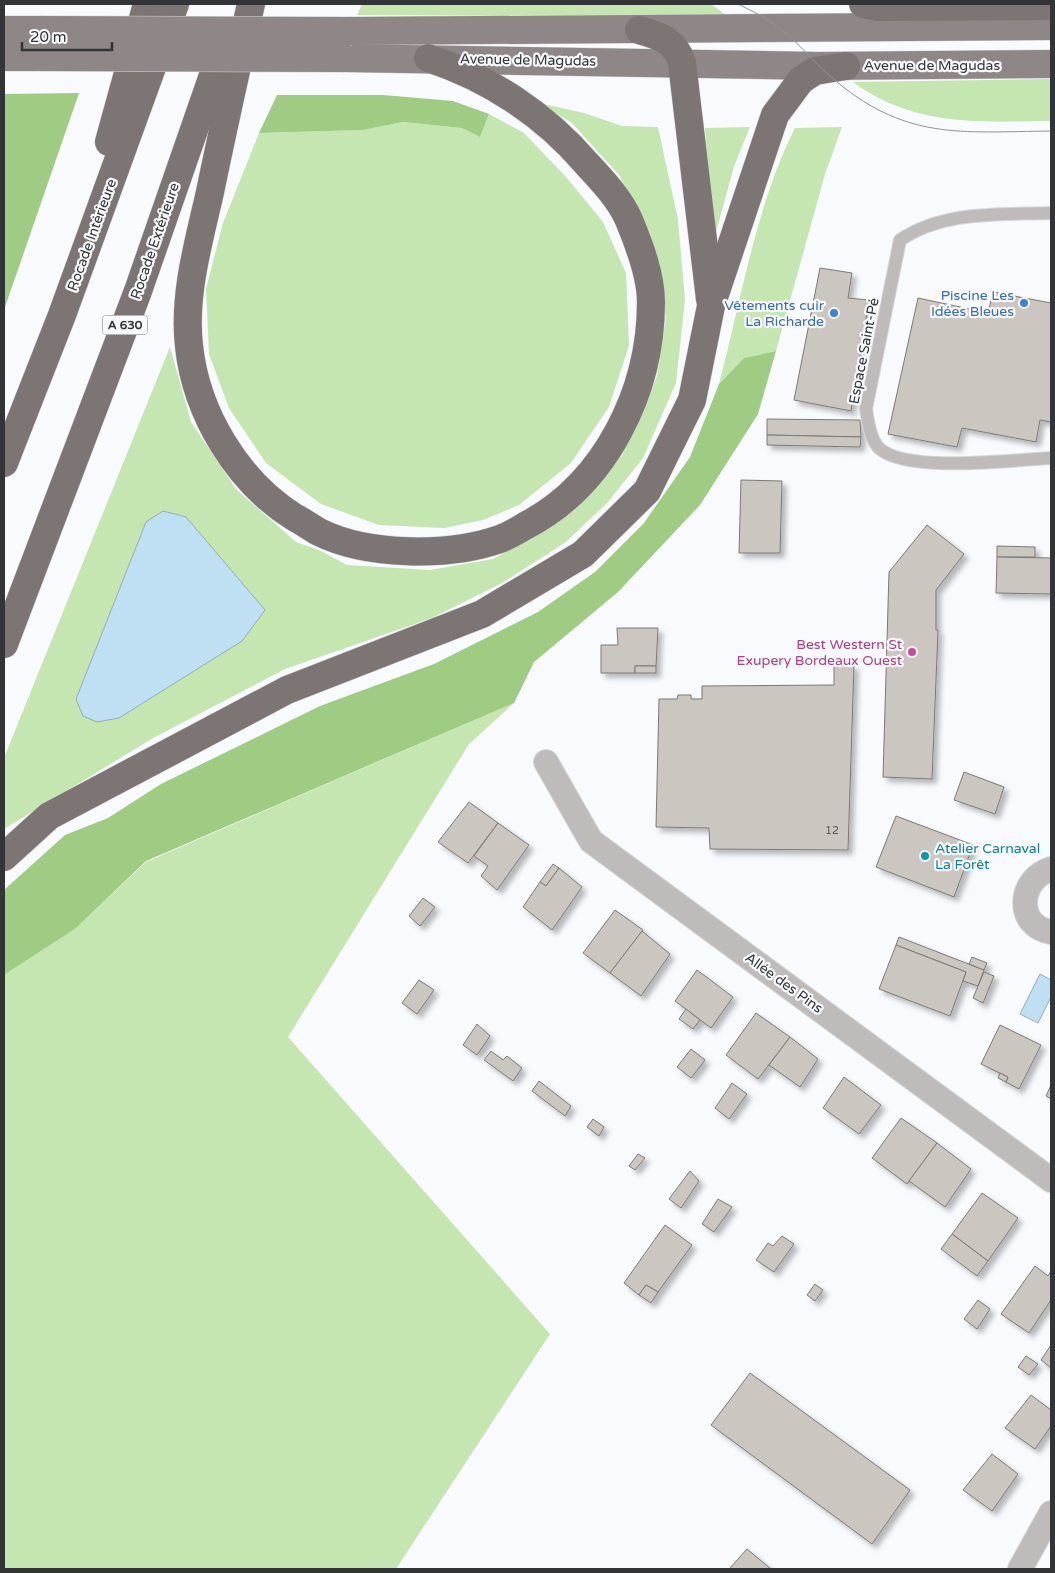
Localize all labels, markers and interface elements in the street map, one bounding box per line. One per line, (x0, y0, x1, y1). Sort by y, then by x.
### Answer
scale bar (22, 20, 112, 52)
text: 20 m (30, 28, 67, 46)
street label: Avenue de Magudas (460, 50, 597, 70)
street label: Avenue de Magudas (864, 57, 1000, 74)
street label: Rocade Intérieure (64, 177, 120, 293)
street label: Rocade Extérieure (127, 180, 183, 302)
place label: Piscine Les Idées Bleues (931, 287, 1014, 320)
street label: Espace Saint-Pé (845, 296, 883, 406)
place label: Vêtements cuir La Richarde (724, 297, 825, 330)
marker: Piscine Les Idées Bleues (1018, 297, 1030, 309)
marker: Vêtements cuir La Richarde (828, 307, 840, 319)
road number: A 630 (102, 316, 148, 334)
place label: Best Western St Exupery Bordeaux Ouest (737, 636, 903, 669)
marker: Best Western St Exupery Bordeaux Ouest (906, 646, 918, 658)
house number: 12 (825, 824, 839, 837)
place label: Atelier Carnaval La Forêt (935, 840, 1040, 873)
marker: Atelier Carnaval La Forêt (919, 850, 931, 862)
street label: Allée des Pins (742, 949, 826, 1017)

